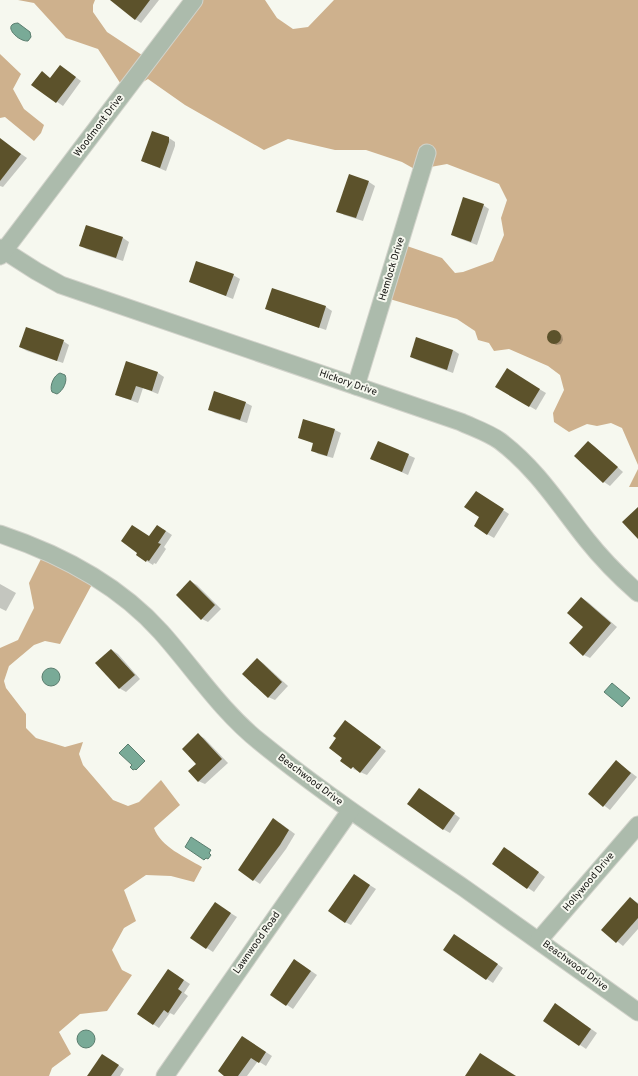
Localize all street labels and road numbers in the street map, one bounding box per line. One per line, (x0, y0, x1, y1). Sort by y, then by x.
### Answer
street label: Woodmont Drive (71, 92, 127, 160)
street label: Hemlock Drive (376, 236, 408, 302)
street label: Hickory Drive (317, 367, 379, 399)
street label: Beachwood Drive (275, 751, 345, 809)
street label: Hollywood Drive (560, 850, 618, 914)
street label: Lawnwood Road (231, 909, 283, 977)
street label: Beachwood Drive (540, 938, 610, 994)

